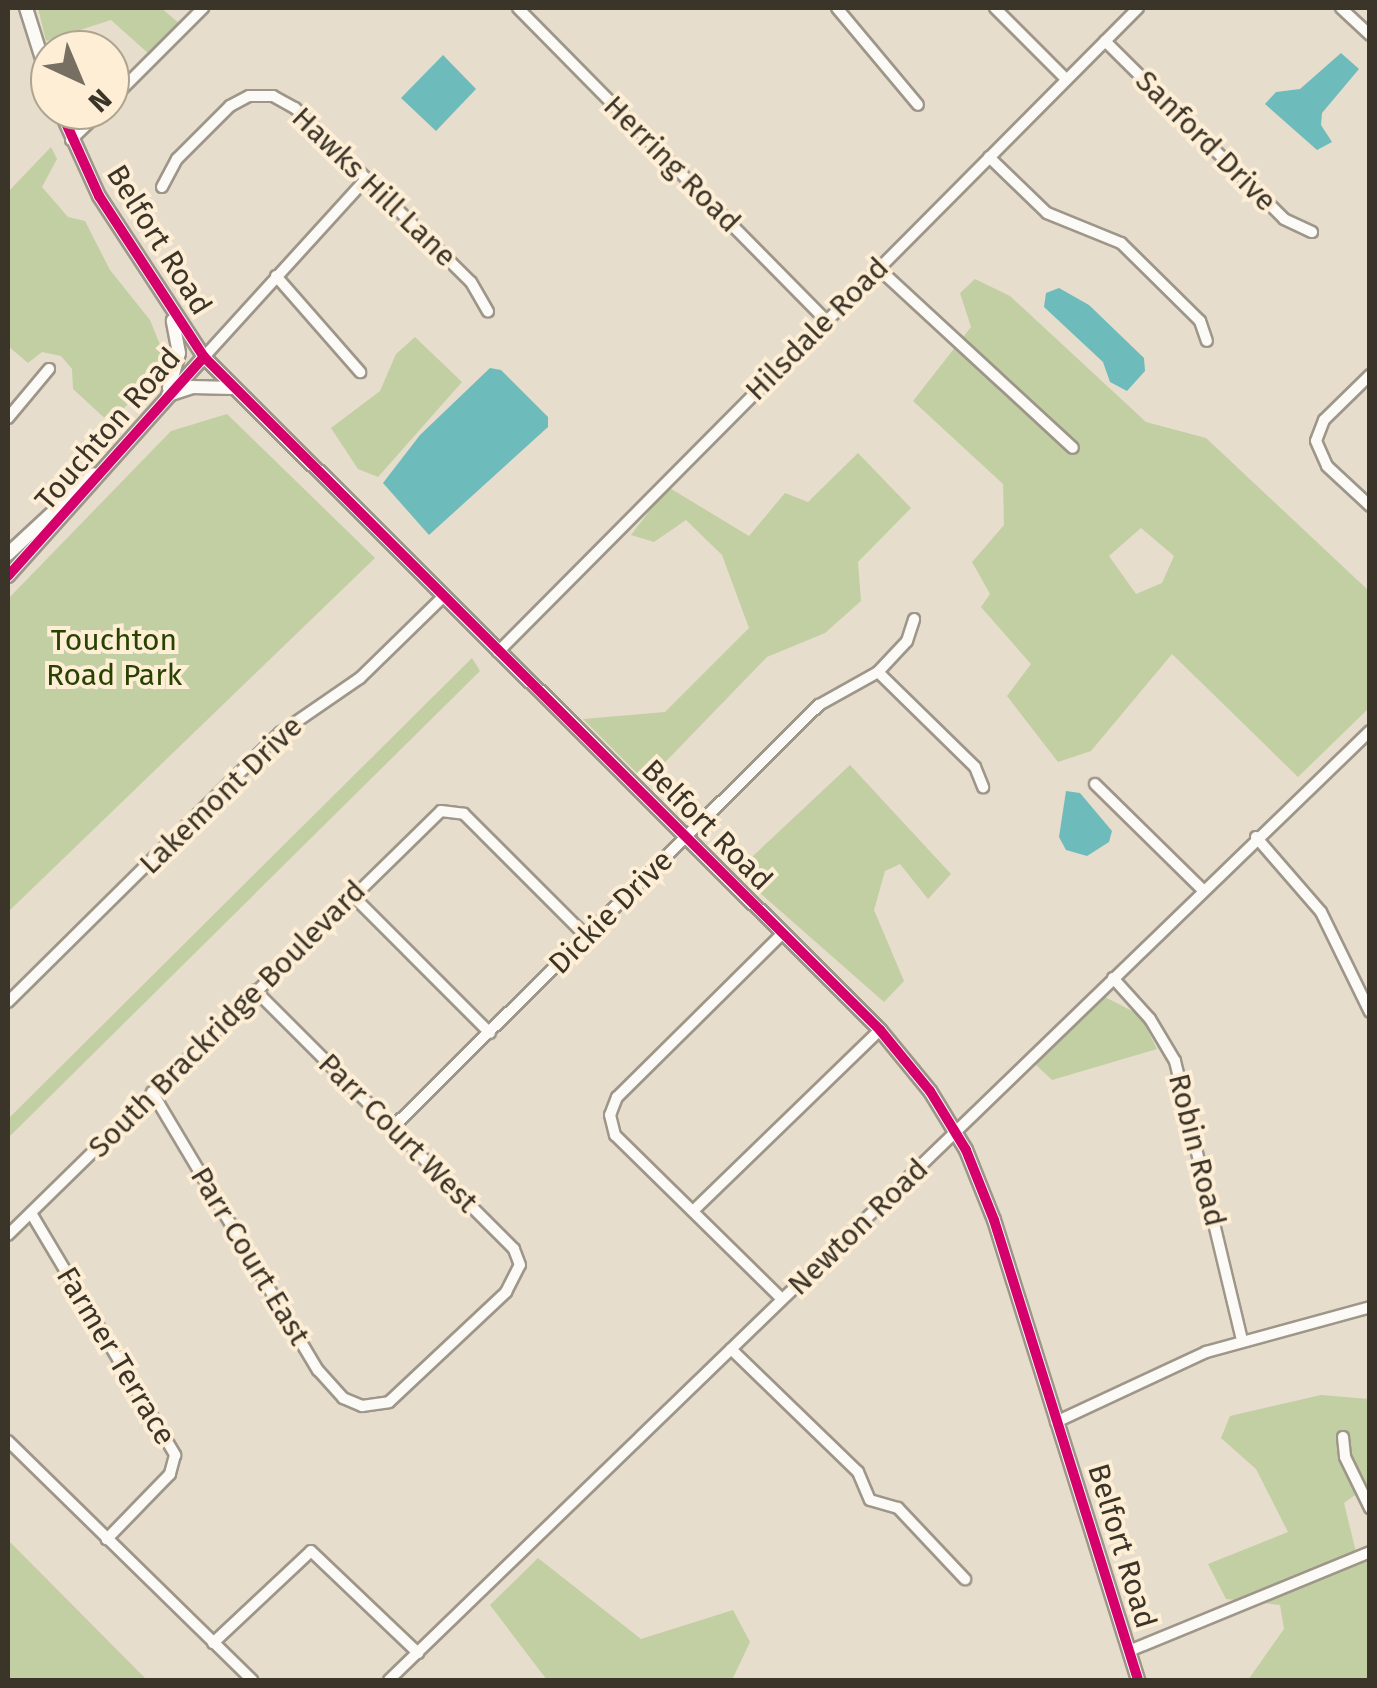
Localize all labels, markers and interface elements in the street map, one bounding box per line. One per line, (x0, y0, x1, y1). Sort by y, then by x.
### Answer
north arrow (30, 30, 130, 130)
street label: Sanford Drive (1128, 63, 1284, 219)
text: N (82, 82, 118, 119)
street label: Herring Road (596, 88, 748, 240)
street label: Hawks Hill Lane (284, 100, 464, 274)
street label: Belfort Road (99, 158, 219, 322)
street label: Hilsdale Road (738, 250, 896, 408)
street label: Touchton Road (28, 340, 188, 518)
park label: Touchton Road Park (46, 622, 182, 692)
street label: Lakemont Drive (132, 708, 310, 882)
street label: Belfort Road (634, 752, 780, 898)
street label: Dickie Drive (541, 842, 681, 982)
street label: South Brackridge Boulevard (81, 873, 373, 1165)
street label: Parr Court West (311, 1046, 485, 1220)
street label: Robin Road (1161, 1070, 1233, 1230)
street label: Newton Road (780, 1151, 936, 1303)
street label: Parr Court East (183, 1160, 317, 1352)
street label: Farmer Terrace (49, 1261, 183, 1451)
street label: Belfort Road (1080, 1459, 1164, 1633)

